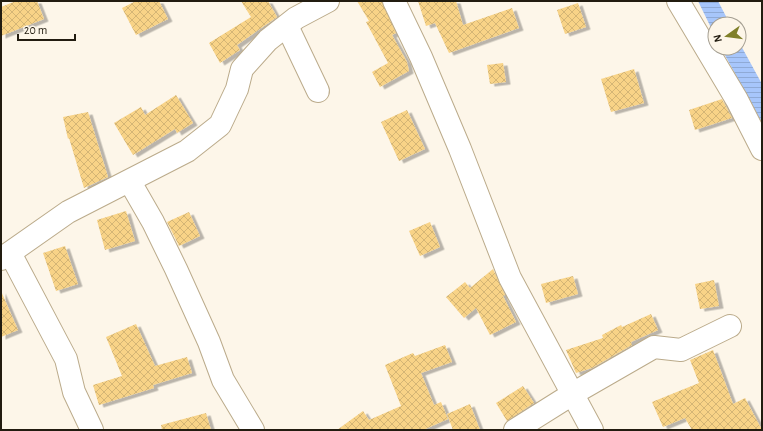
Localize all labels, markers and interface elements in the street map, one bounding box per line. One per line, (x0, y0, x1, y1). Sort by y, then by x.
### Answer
scale bar (18, 16, 75, 42)
north arrow (707, 16, 747, 56)
text: 20 m (24, 24, 47, 36)
text: N (712, 33, 724, 43)

